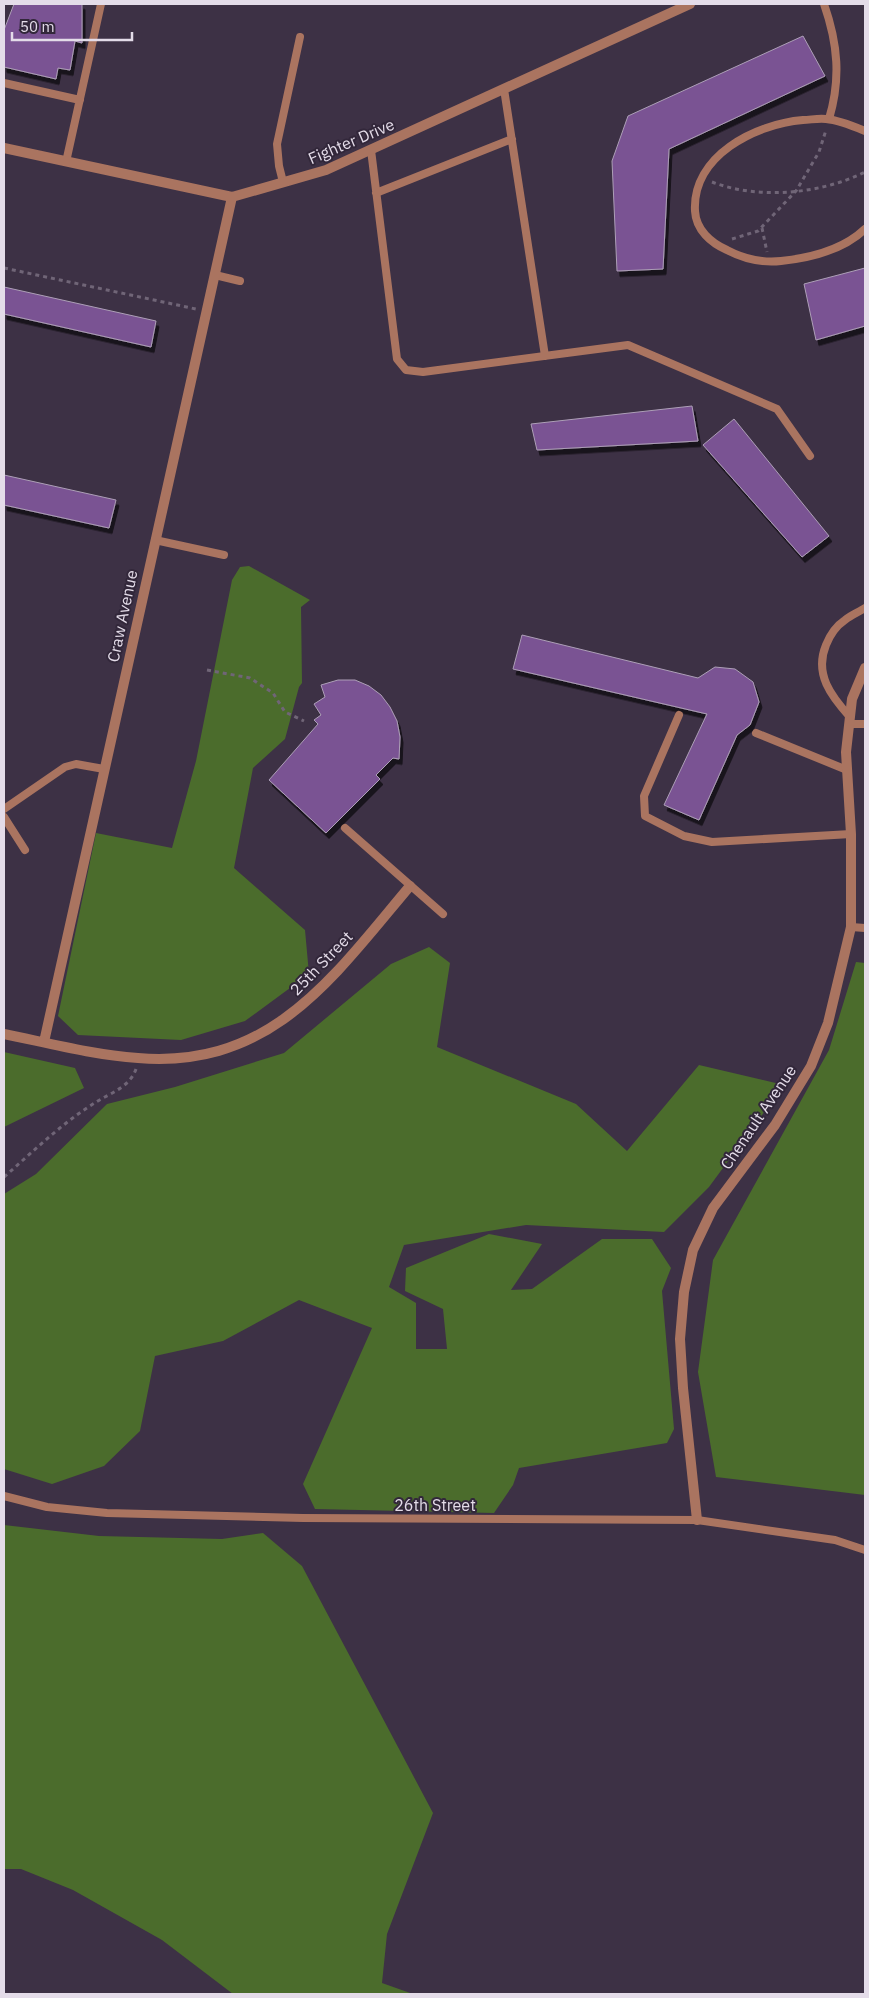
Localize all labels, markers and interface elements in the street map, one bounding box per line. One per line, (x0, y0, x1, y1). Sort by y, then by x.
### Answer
scale bar (12, 10, 132, 42)
text: 50 m (20, 17, 55, 36)
street label: Fighter Drive (305, 114, 397, 168)
street label: Craw Avenue (102, 568, 142, 664)
street label: 25th Street (285, 927, 357, 999)
street label: Chenault Avenue (716, 1061, 800, 1173)
street label: 26th Street (394, 1495, 476, 1515)

